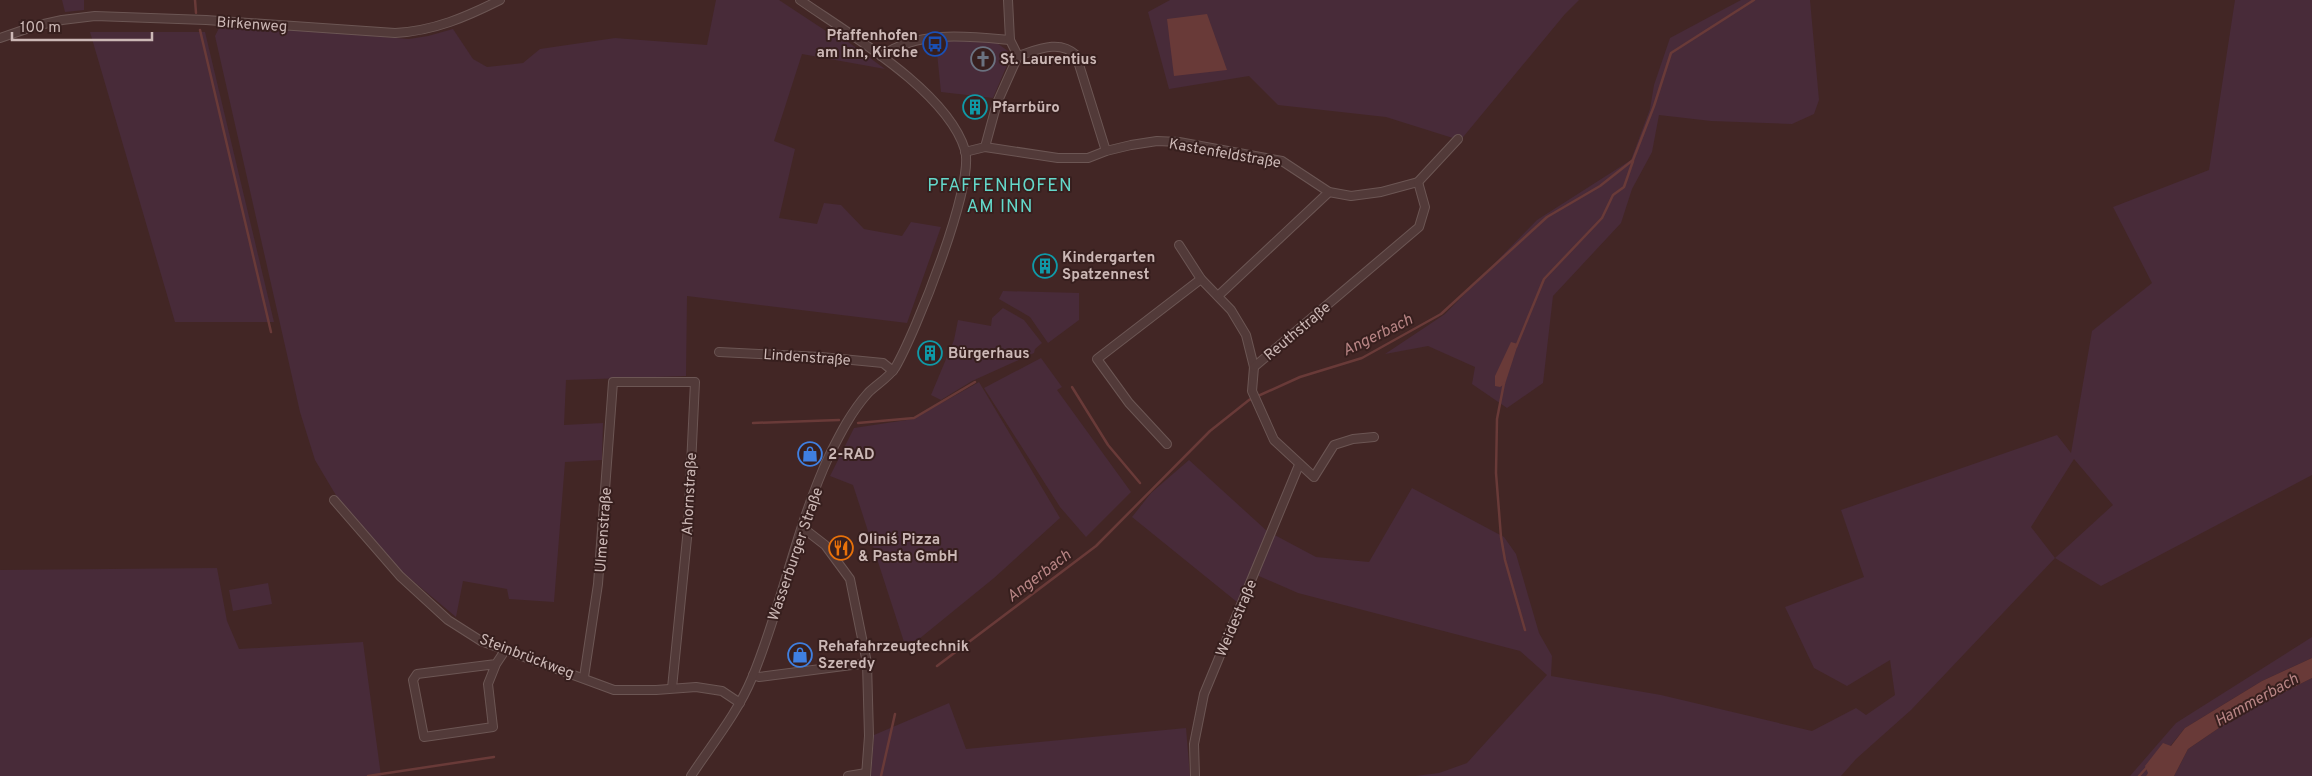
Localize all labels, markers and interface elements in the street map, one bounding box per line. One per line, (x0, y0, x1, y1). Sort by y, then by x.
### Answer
scale bar (12, 10, 152, 42)
street label: Birkenweg (216, 14, 288, 37)
text: 100 m (20, 19, 61, 38)
place label: Pfaffenhofen am Inn, Kirche (817, 27, 918, 63)
bus stop icon: Pfaffenhofen am Inn, Kirche (922, 31, 948, 57)
church icon: St. Laurentius (970, 46, 996, 72)
place label: St. Laurentius (1000, 51, 1097, 70)
building icon: Pfarrbüro (962, 94, 988, 120)
place label: Pfarrbüro (992, 99, 1060, 118)
street label: Kastenfeldstraße (1167, 135, 1282, 174)
district label: PFAFFENHOFEN AM INN (927, 175, 1073, 219)
place label: Kindergarten Spatzennest (1062, 249, 1155, 285)
building icon: Kindergarten Spatzennest (1032, 253, 1058, 279)
street label: Reuthstraße (1261, 299, 1335, 366)
water label: Angerbach (1339, 310, 1417, 361)
building icon: Bürgerhaus (917, 340, 943, 366)
place label: Bürgerhaus (948, 345, 1030, 364)
street label: Lindenstraße (762, 346, 851, 371)
shop icon: 2-RAD (797, 441, 823, 467)
place label: 2-RAD (828, 446, 875, 465)
street label: Ahornstraße (679, 452, 702, 536)
street label: Wasserburger Straße (765, 485, 828, 624)
street label: Ulmenstraße (592, 487, 617, 573)
place label: Olini´s Pizza & Pasta GmbH (858, 531, 958, 567)
restaurant icon: Olini´s Pizza & Pasta GmbH (828, 535, 854, 561)
water label: Angerbach (1003, 546, 1076, 607)
street label: Weidestraße (1213, 577, 1262, 660)
street label: Steinbrückweg (476, 631, 577, 684)
place label: Rehafahrzeugtechnik Szeredy (818, 638, 969, 674)
shop icon: Rehafahrzeugtechnik Szeredy (787, 642, 813, 668)
water label: Hammerbach (2212, 669, 2303, 732)

